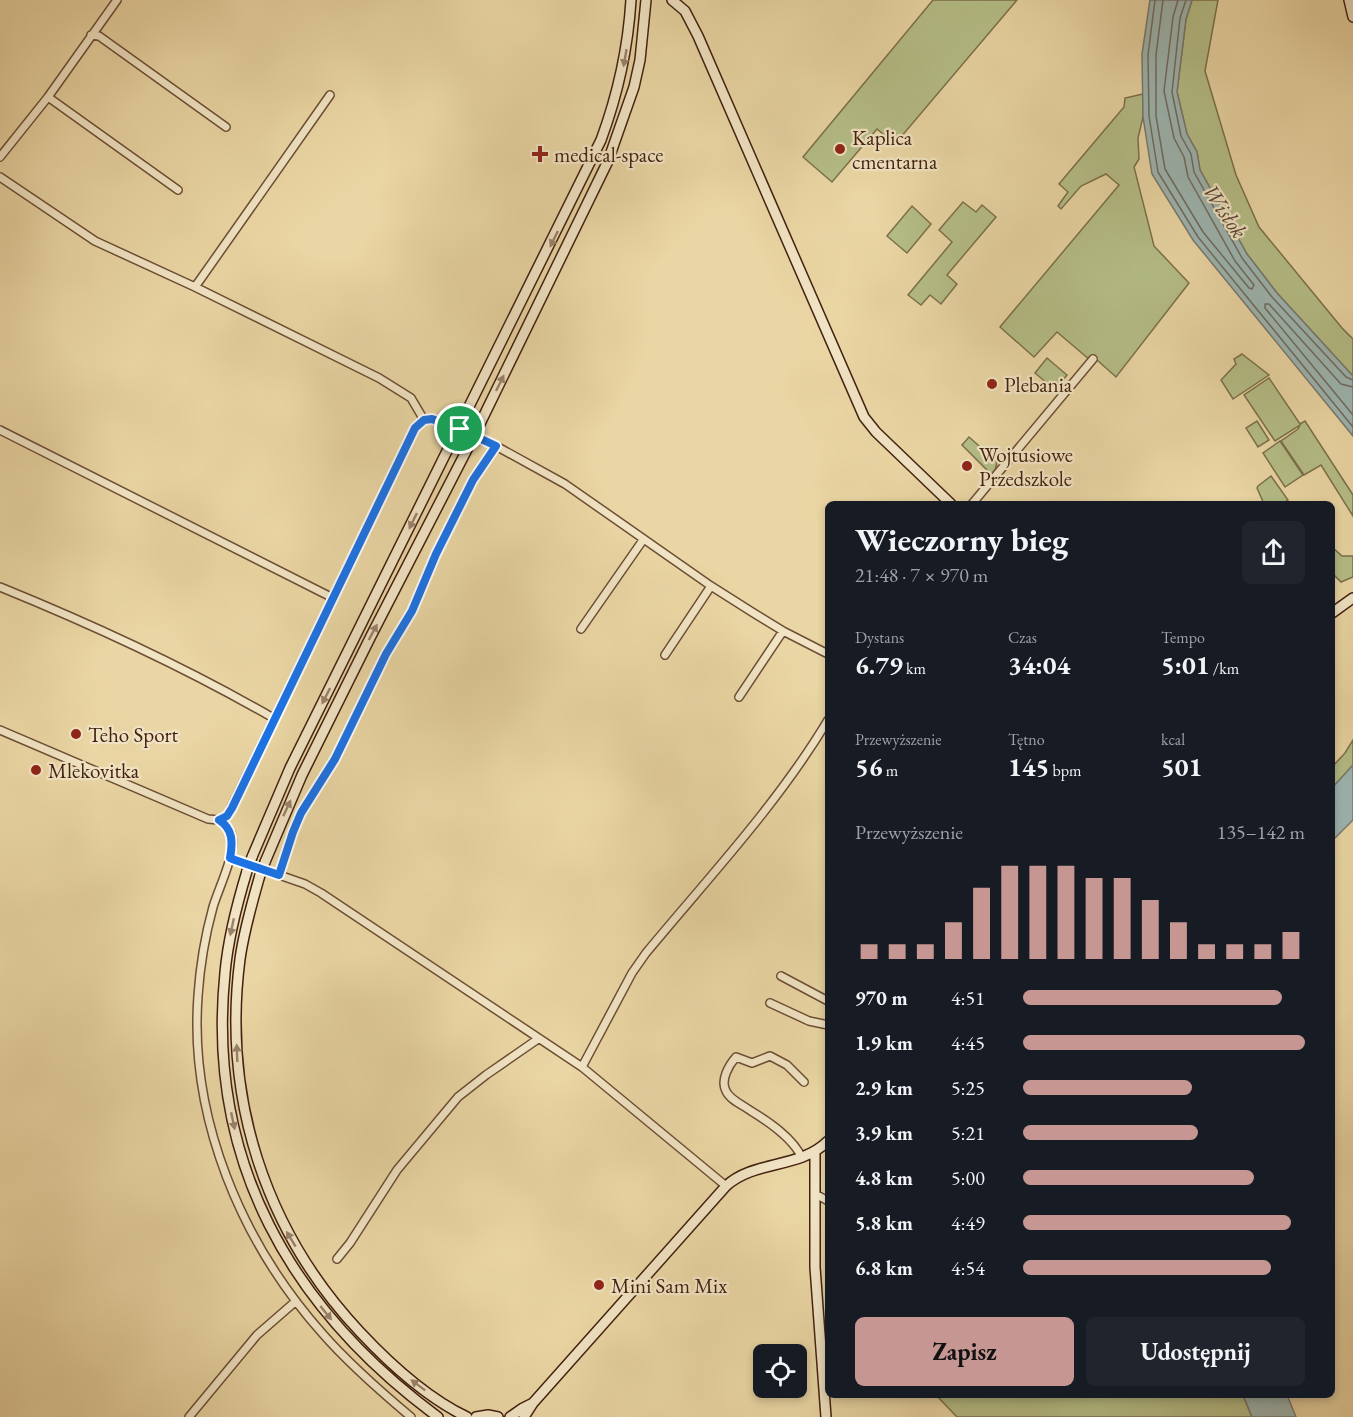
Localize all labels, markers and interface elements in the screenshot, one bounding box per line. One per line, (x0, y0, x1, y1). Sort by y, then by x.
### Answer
one-way arrow (620, 49, 629, 68)
place label: Kaplica cmentarna (852, 124, 938, 175)
place label: medical-space (554, 141, 663, 168)
marker: Kaplica cmentarna (833, 142, 847, 156)
marker: medical-space (531, 145, 549, 163)
water label: Wisłok (1196, 178, 1254, 244)
one-way arrow (549, 230, 558, 247)
place label: Plebania (1004, 371, 1073, 398)
one-way arrow (496, 375, 505, 392)
marker: Plebania (985, 377, 999, 391)
pin (434, 403, 485, 454)
icon: arrive (443, 412, 476, 445)
place label: Wojtusiowe Przedszkole (979, 441, 1073, 492)
marker: Wojtusiowe Przedszkole (960, 459, 974, 473)
one-way arrow (409, 513, 418, 530)
text: Wieczorny bieg (855, 518, 1069, 561)
button: share (1242, 521, 1305, 584)
text: 21:48 · 7 × 970 m (855, 562, 988, 588)
one-way arrow (368, 624, 378, 641)
text: Dystans (855, 627, 904, 648)
text: Czas (1008, 627, 1037, 648)
text: Tempo (1161, 627, 1205, 648)
text: 6.79 (855, 648, 903, 682)
text: 34:04 (1008, 648, 1070, 682)
text: 5:01 (1161, 648, 1210, 682)
text: km (903, 658, 926, 679)
text: /km (1210, 658, 1239, 679)
one-way arrow (321, 687, 331, 704)
place label: Teho Sport (88, 721, 179, 748)
marker: Teho Sport (69, 727, 83, 741)
text: Przewyższenie (855, 729, 942, 750)
text: Tętno (1008, 729, 1045, 750)
text: kcal (1161, 729, 1185, 750)
text: 56 (855, 750, 883, 784)
text: 145 (1008, 750, 1049, 784)
text: 501 (1161, 750, 1202, 784)
place label: Mlekovitka (48, 757, 140, 784)
text: m (883, 760, 898, 781)
text: bpm (1049, 760, 1081, 781)
marker: Mlekovitka (29, 763, 43, 777)
one-way arrow (282, 798, 292, 816)
text: Przewyższenie (855, 819, 963, 845)
text: 135–142 m (1217, 819, 1305, 845)
one-way arrow (227, 918, 236, 937)
text: 970 m (855, 985, 908, 1011)
text: 4:51 (951, 985, 985, 1011)
text: 1.9 km (855, 1030, 913, 1056)
text: 4:45 (951, 1030, 985, 1056)
one-way arrow (233, 1043, 242, 1062)
text: 2.9 km (855, 1075, 913, 1101)
text: 5:25 (951, 1075, 985, 1101)
one-way arrow (229, 1111, 238, 1130)
text: 3.9 km (855, 1120, 913, 1146)
text: 5:21 (951, 1120, 985, 1146)
text: 4.8 km (855, 1165, 913, 1191)
text: 5:00 (951, 1165, 985, 1191)
text: 5.8 km (855, 1210, 913, 1236)
text: 4:49 (951, 1210, 985, 1236)
one-way arrow (286, 1230, 296, 1247)
text: 6.8 km (855, 1255, 913, 1281)
text: 4:54 (951, 1255, 985, 1281)
place label: Mini Sam Mix (611, 1272, 727, 1299)
marker: Mini Sam Mix (592, 1278, 606, 1292)
one-way arrow (319, 1305, 332, 1321)
button: Zapisz (855, 1317, 1074, 1386)
button: Udostępnij (1086, 1317, 1305, 1386)
map controls (753, 1344, 807, 1398)
button: locate (753, 1344, 807, 1398)
one-way arrow (410, 1378, 426, 1391)

